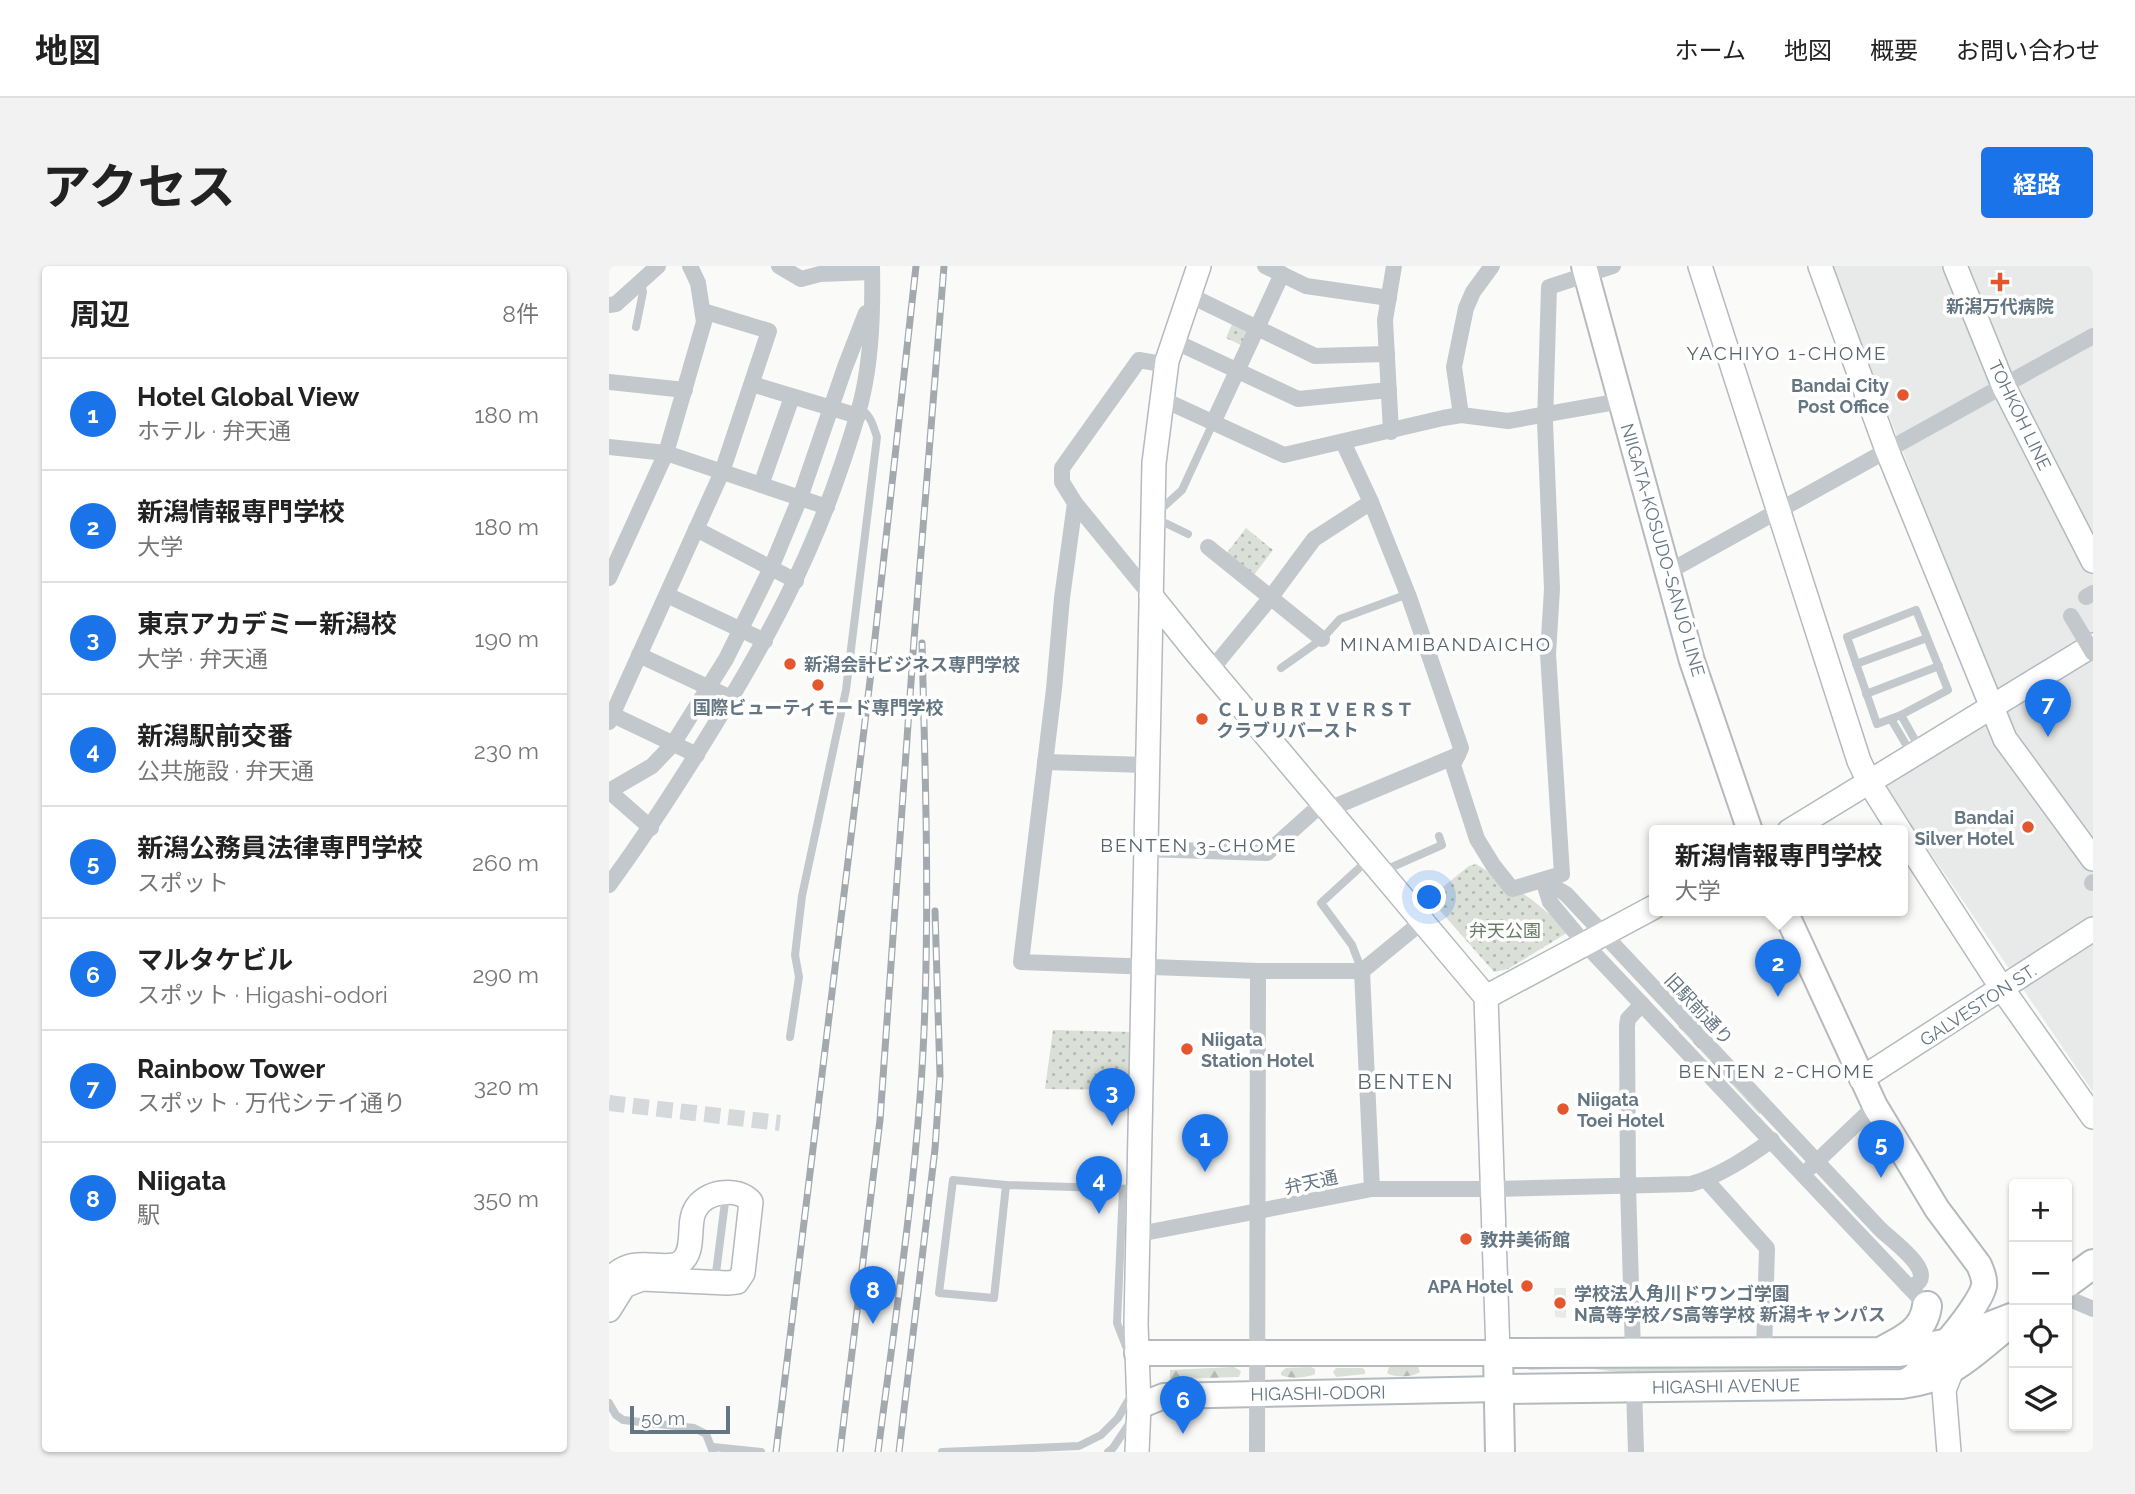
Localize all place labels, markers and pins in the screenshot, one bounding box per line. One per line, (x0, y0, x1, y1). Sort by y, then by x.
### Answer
marker: 新潟万代病院 (1990, 272, 2010, 292)
place label: 新潟万代病院 (1946, 296, 2054, 317)
place label: Bandai City Post Office (1791, 375, 1889, 417)
marker: Bandai City Post Office (1895, 387, 1911, 403)
place label: 新潟会計ビジネス専門学校 (804, 654, 1020, 675)
marker: 新潟会計ビジネス専門学校 (782, 656, 798, 672)
marker: 国際ビューティモード専門学校 (810, 677, 826, 693)
pin: 7 (2025, 679, 2071, 737)
place label: 国際ビューティモード専門学校 (693, 697, 943, 718)
place label: ＣＬＵＢＲＩＶＥＲＳＴ クラブリバースト (1216, 699, 1414, 741)
marker: ＣＬＵＢＲＩＶＥＲＳＴ クラブリバースト (1194, 711, 1210, 727)
place label: Bandai Silver Hotel (1915, 807, 2014, 849)
marker: Bandai Silver Hotel (2020, 819, 2036, 835)
pin: 2 (1755, 939, 1801, 997)
place label: Niigata Station Hotel (1201, 1029, 1314, 1071)
marker: Niigata Station Hotel (1179, 1041, 1195, 1057)
pin: 3 (1089, 1068, 1135, 1126)
place label: Niigata Toei Hotel (1577, 1089, 1665, 1131)
marker: Niigata Toei Hotel (1555, 1101, 1571, 1117)
pin: 1 (1182, 1114, 1228, 1172)
pin: 5 (1858, 1120, 1904, 1178)
pin: 4 (1076, 1156, 1122, 1214)
place label: 敦井美術館 (1480, 1229, 1570, 1250)
marker: 敦井美術館 (1458, 1231, 1474, 1247)
pin: 8 (850, 1266, 896, 1324)
place label: APA Hotel (1427, 1276, 1513, 1297)
marker: APA Hotel (1519, 1278, 1535, 1294)
place label: 学校法人角川ドワンゴ学園 N高等学校/S高等学校 新潟キャンパス (1574, 1283, 1886, 1325)
marker: 学校法人角川ドワンゴ学園 N高等学校/S高等学校 新潟キャンパス (1552, 1295, 1568, 1311)
pin: 6 (1160, 1376, 1206, 1434)

